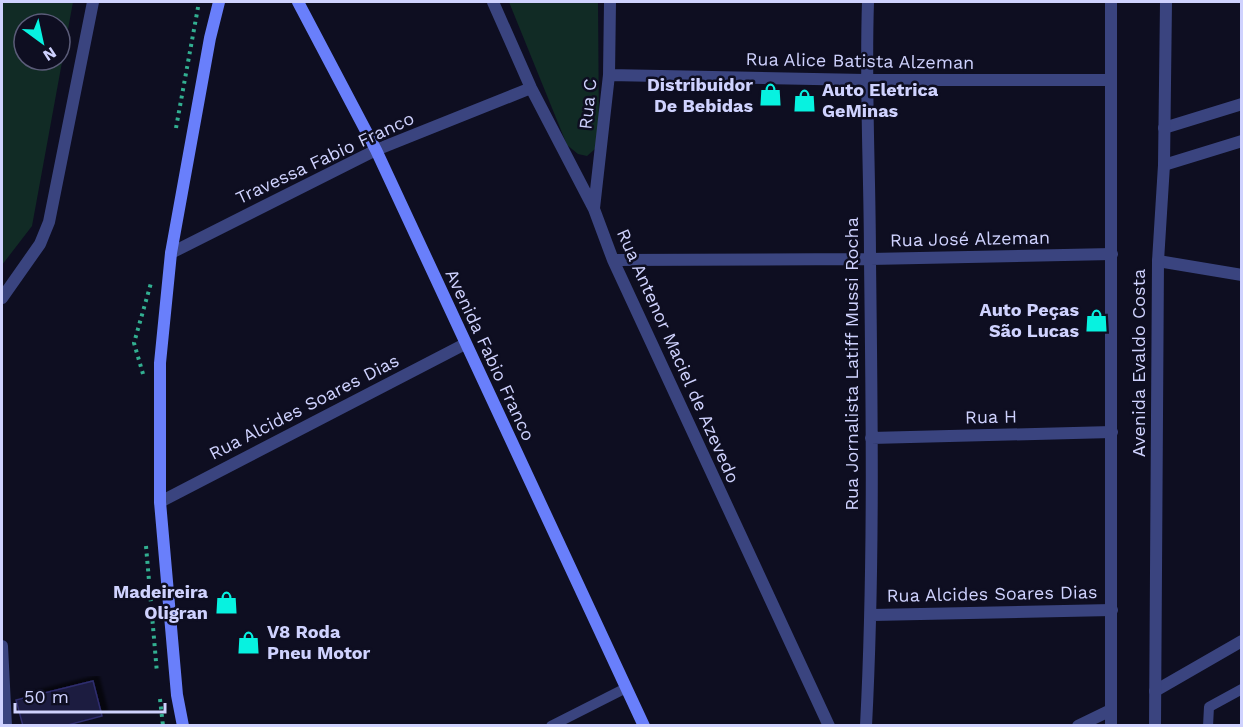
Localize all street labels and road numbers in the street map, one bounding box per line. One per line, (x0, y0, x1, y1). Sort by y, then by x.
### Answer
street label: Rua Alice Batista Alzeman (745, 48, 975, 73)
street label: Rua C (574, 77, 601, 130)
street label: Travessa Fabio Franco (232, 107, 417, 208)
street label: Rua Jornalista Latiff Mussi Rocha (841, 217, 862, 511)
street label: Rua Antenor Maciel de Azevedo (613, 225, 744, 486)
street label: Rua José Alzeman (890, 227, 1050, 250)
street label: Avenida Fabio Franco (441, 266, 539, 444)
street label: Avenida Evaldo Costa (1128, 269, 1149, 457)
street label: Rua Alcides Soares Dias (205, 349, 402, 464)
street label: Rua H (965, 406, 1017, 427)
street label: Rua Alcides Soares Dias (887, 581, 1097, 606)

